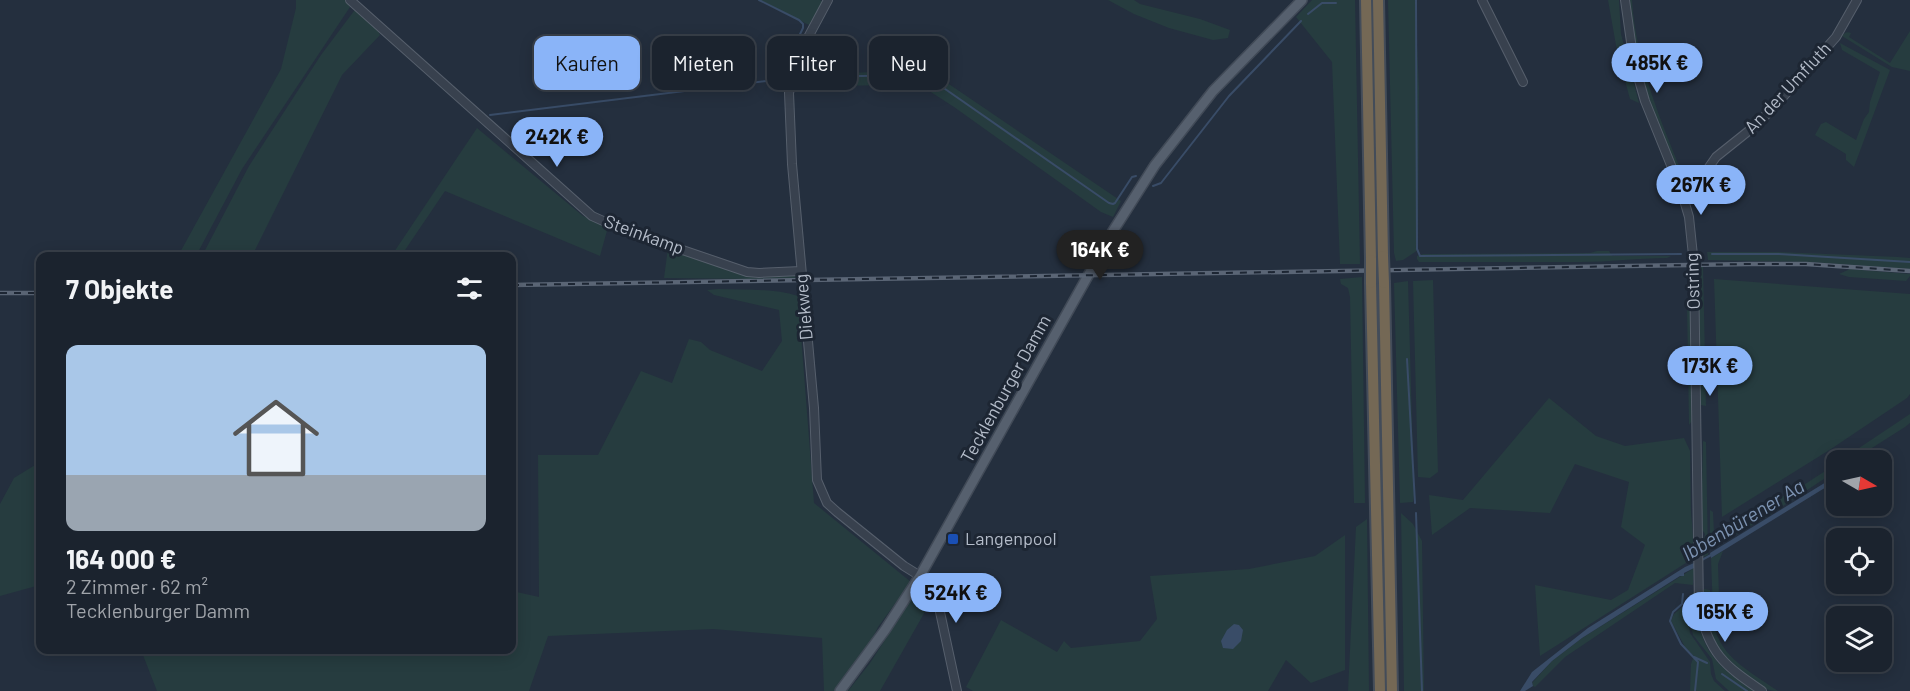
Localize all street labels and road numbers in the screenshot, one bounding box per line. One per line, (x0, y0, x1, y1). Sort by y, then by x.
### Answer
street label: An der Umfluth (1739, 37, 1835, 138)
street label: Steinkamp (601, 209, 687, 259)
street label: Ostring (1680, 252, 1704, 310)
street label: Diekweg (789, 273, 817, 341)
street label: Tecklenburger Damm (955, 311, 1055, 466)

